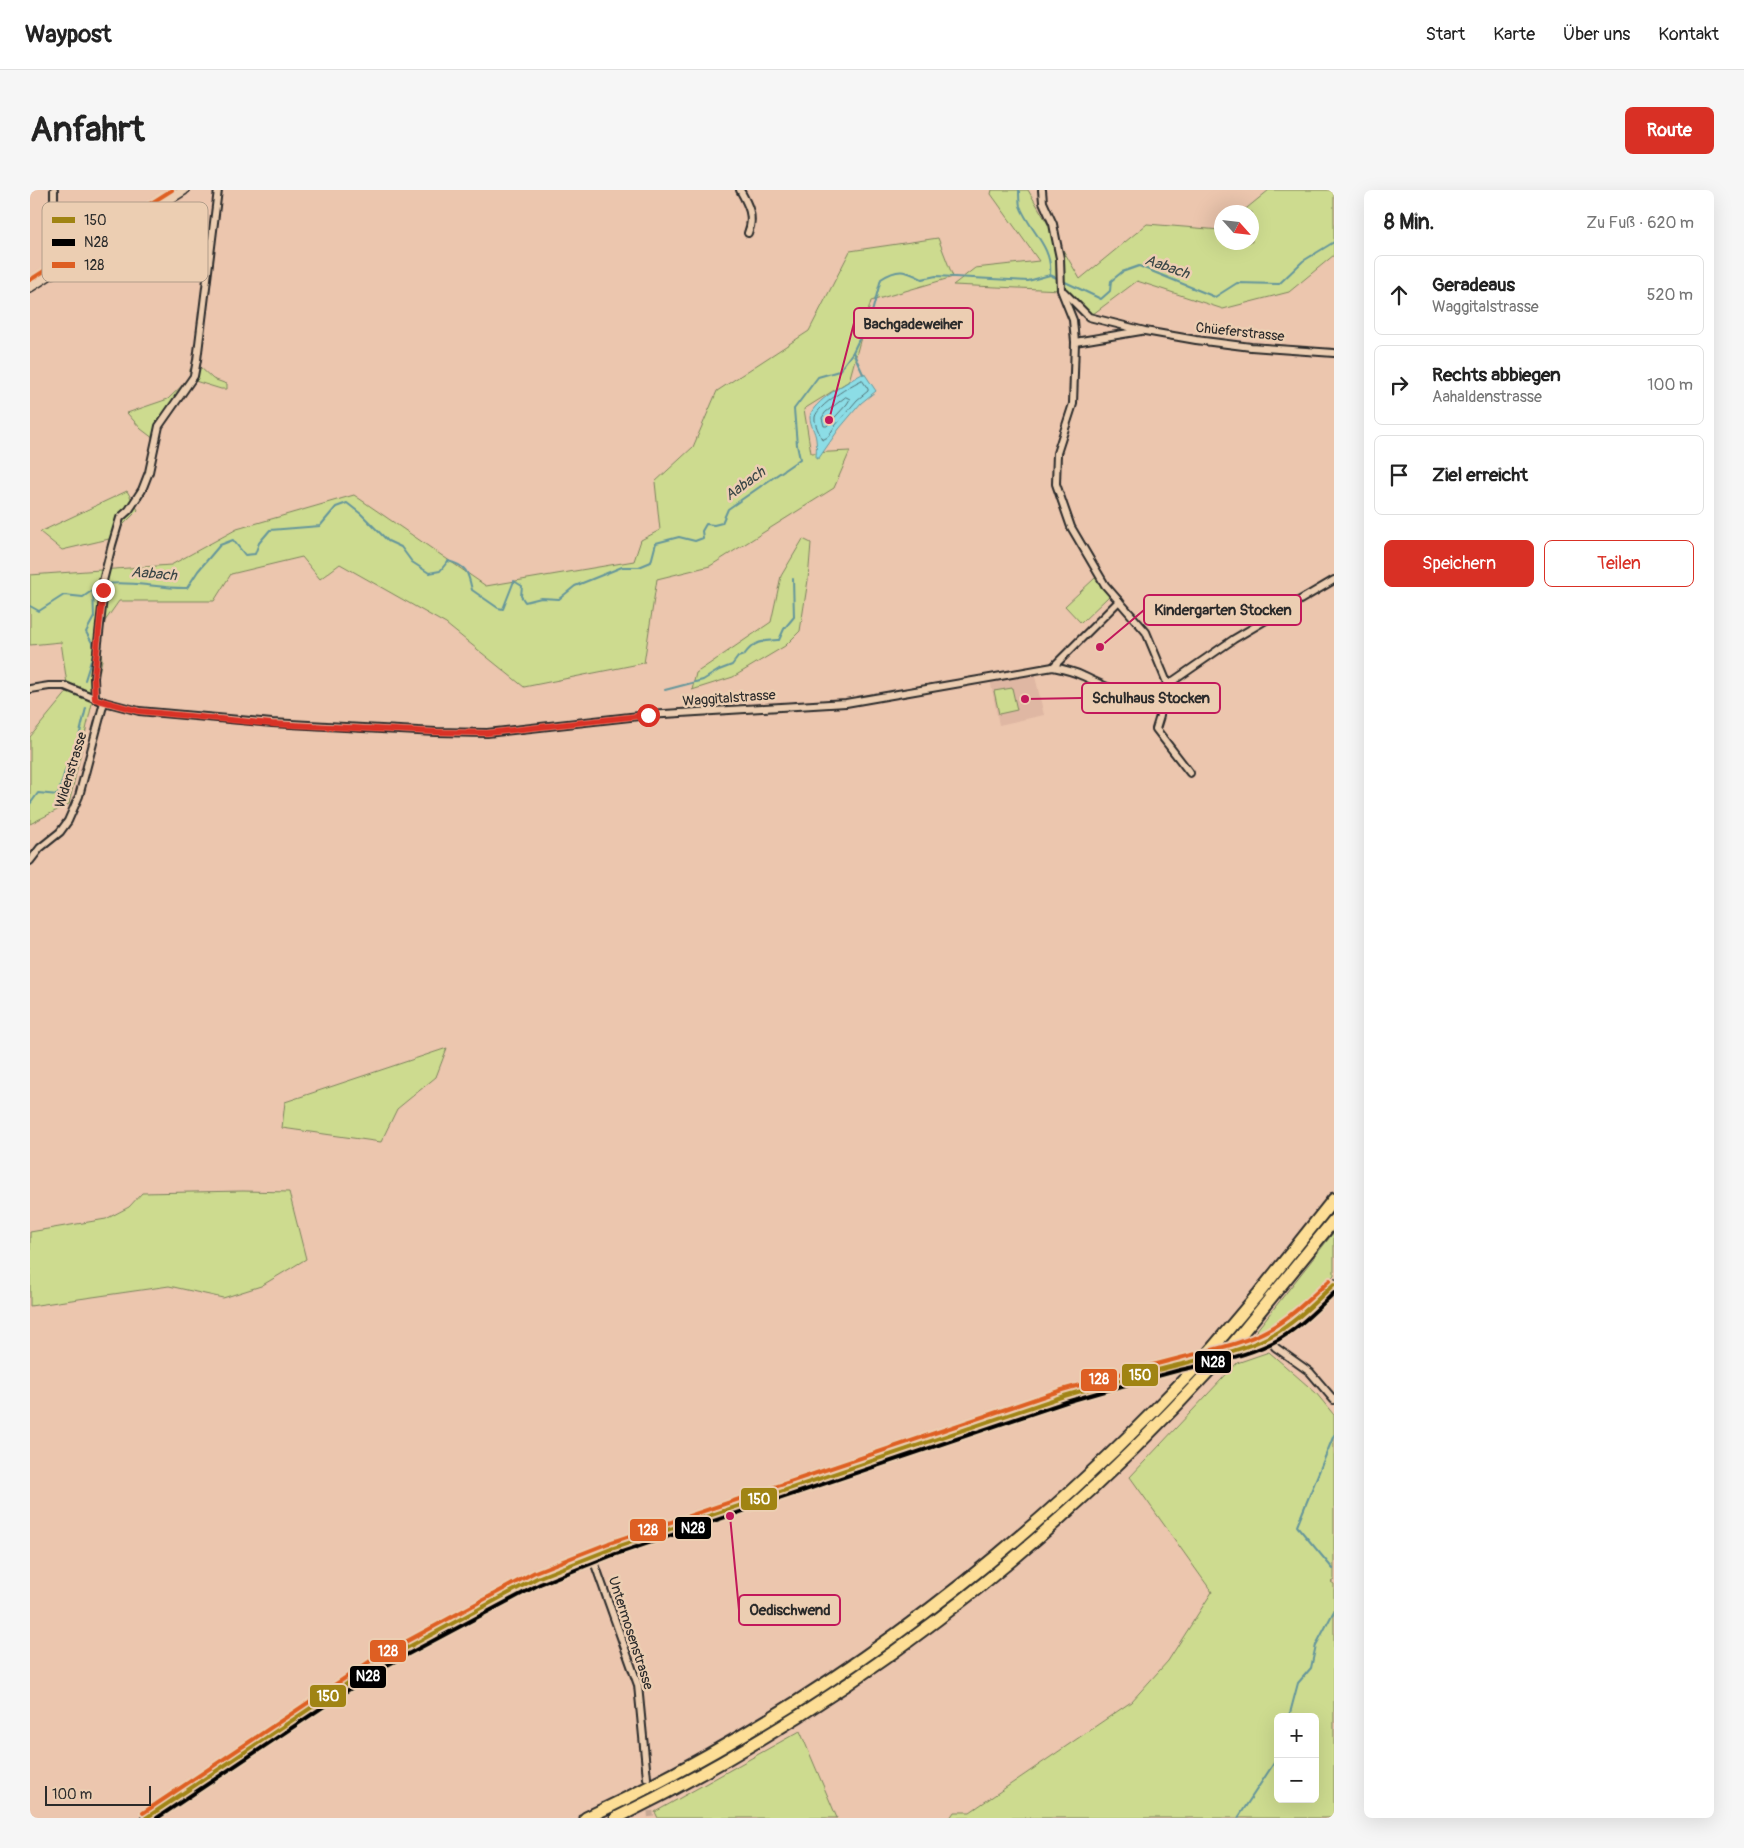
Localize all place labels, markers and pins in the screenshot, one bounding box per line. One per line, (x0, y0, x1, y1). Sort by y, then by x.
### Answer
callout: Bachgadeweiher (854, 308, 973, 338)
callout: Kindergarten Stocken (1144, 595, 1301, 625)
callout: Schulhaus Stocken (1082, 683, 1220, 713)
callout: Oedischwend (739, 1595, 840, 1625)

